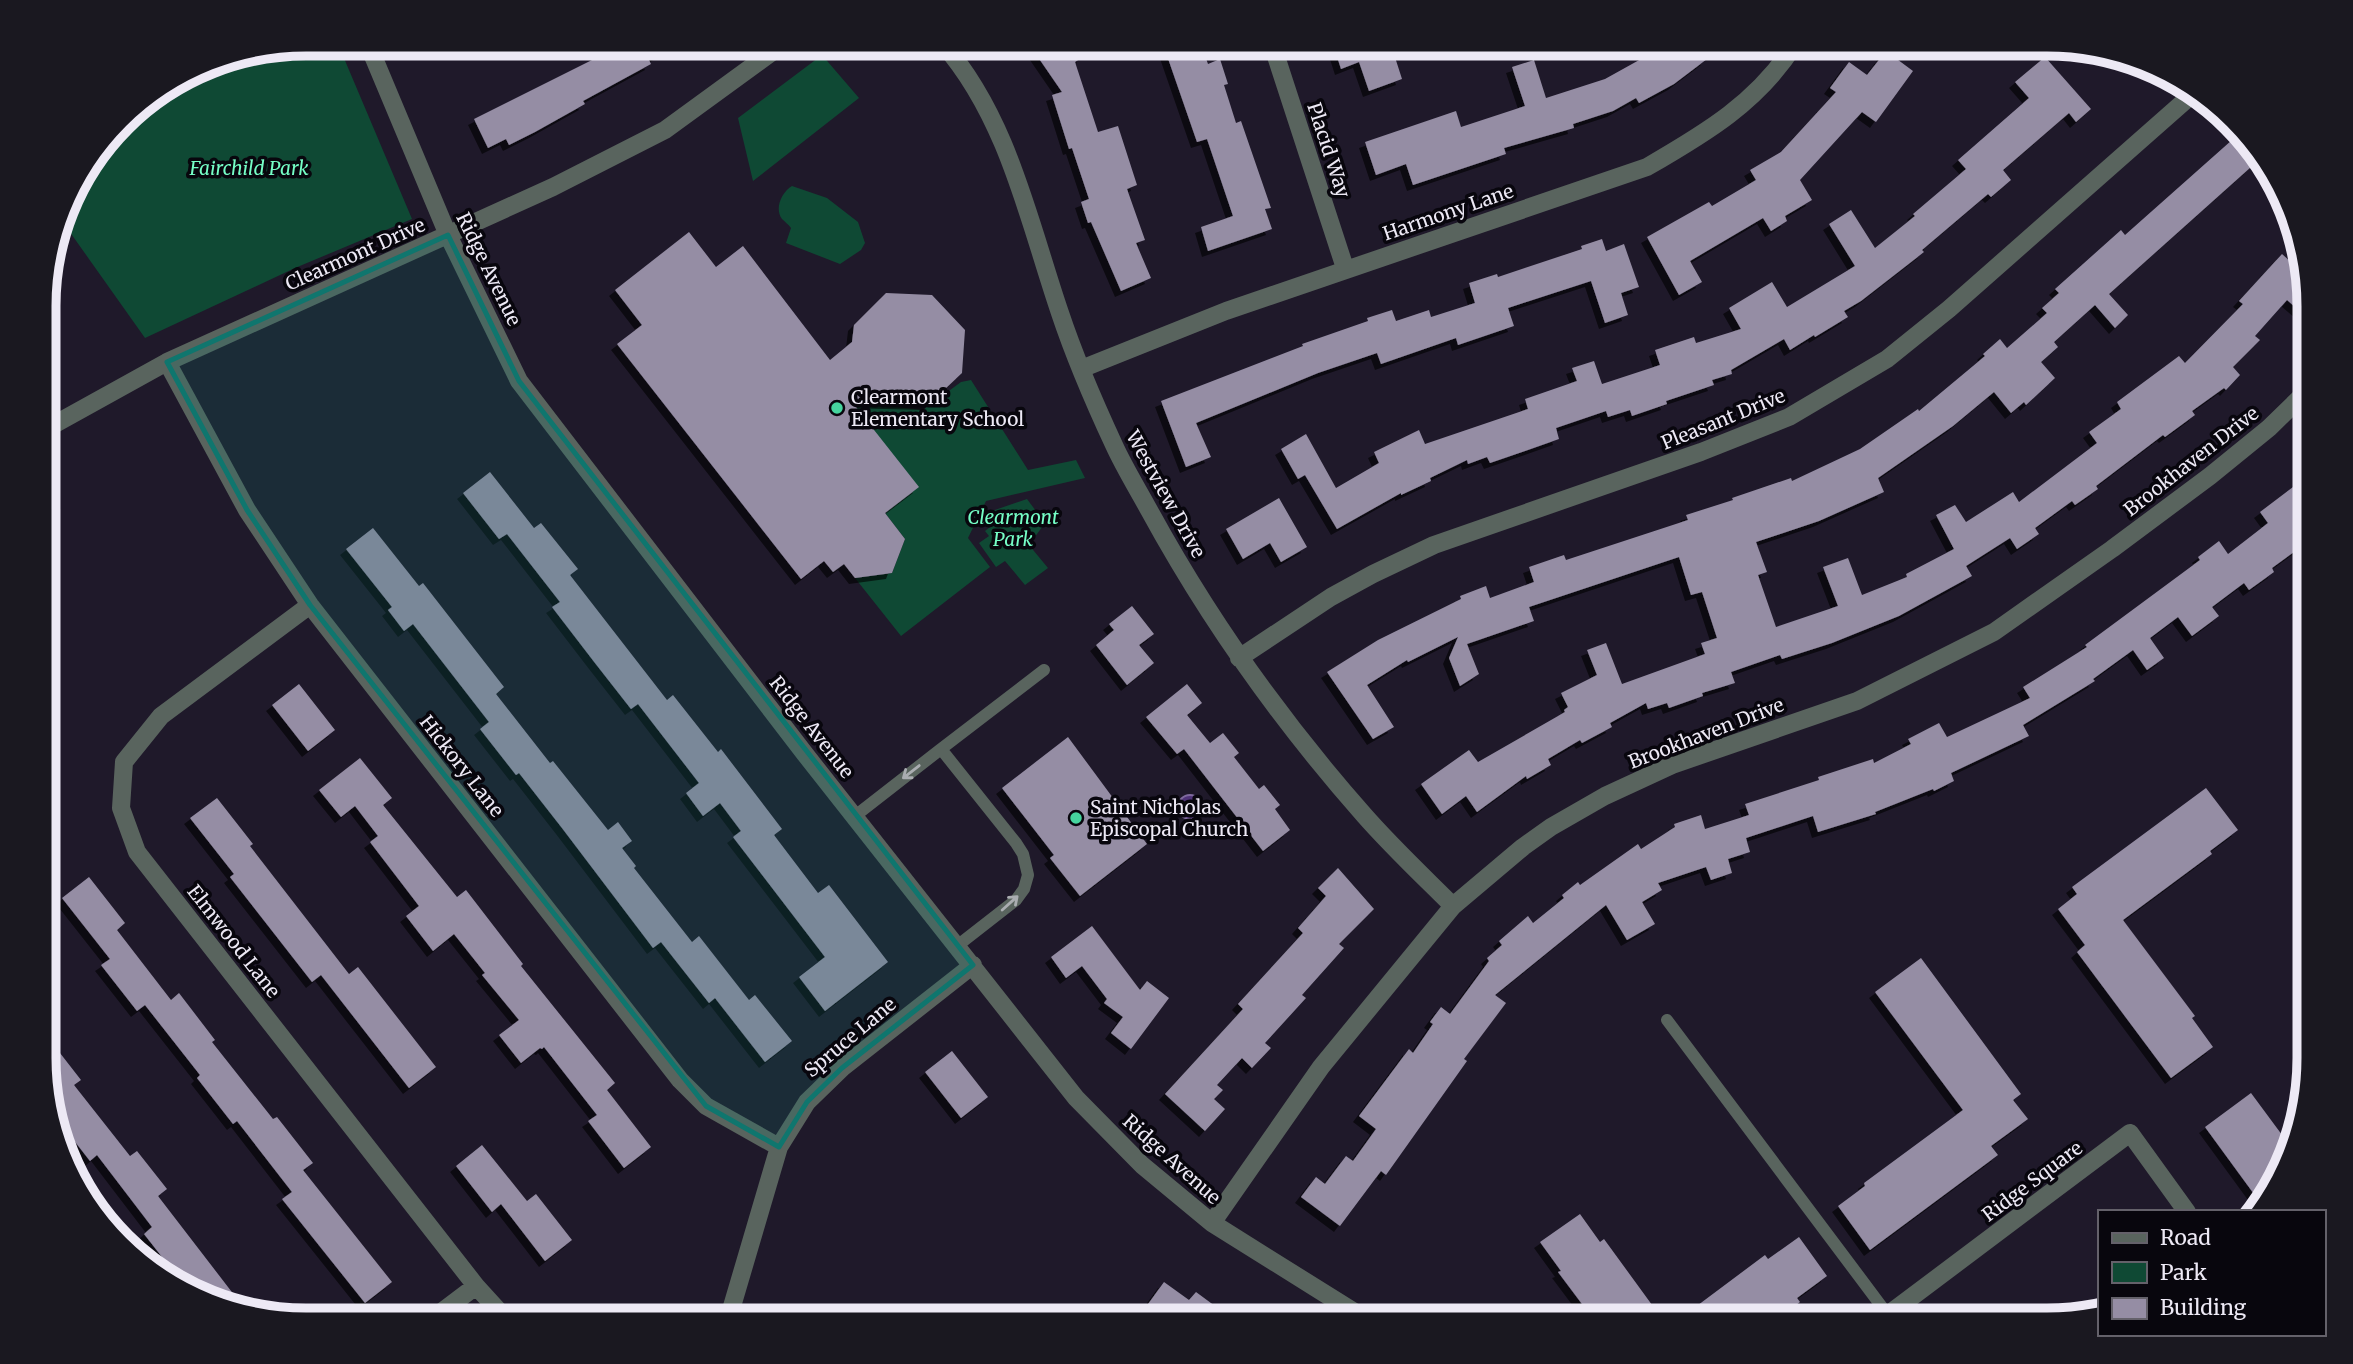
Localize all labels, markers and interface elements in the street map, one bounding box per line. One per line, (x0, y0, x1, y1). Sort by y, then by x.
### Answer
street label: Placid Way (1302, 99, 1356, 201)
park label: Fairchild Park (188, 156, 309, 180)
street label: Harmony Lane (1380, 178, 1517, 246)
street label: Ridge Avenue (451, 208, 527, 330)
street label: Clearmont Drive (281, 212, 429, 296)
street label: Pleasant Drive (1658, 383, 1788, 455)
place label: Clearmont Elementary School (851, 385, 1024, 431)
marker: Clearmont Elementary School (829, 400, 845, 416)
street label: Brookhaven Drive (2119, 401, 2263, 521)
street label: Westview Drive (1121, 425, 1211, 562)
park label: Clearmont Park (967, 505, 1059, 551)
street label: Ridge Avenue (765, 671, 859, 783)
street label: Brookhaven Drive (1625, 692, 1787, 774)
street label: Hickory Lane (415, 710, 509, 822)
one-way arrow (903, 765, 921, 780)
place label: Saint Nicholas Episcopal Church (1090, 795, 1249, 841)
marker: Saint Nicholas Episcopal Church (1068, 810, 1084, 826)
street label: Elmwood Lane (182, 880, 286, 1002)
one-way arrow (1001, 895, 1018, 912)
street label: Spruce Lane (799, 992, 901, 1082)
street label: Ridge Avenue (1118, 1109, 1226, 1209)
street label: Ridge Square (1977, 1135, 2087, 1227)
legend (2098, 1210, 2325, 1336)
text: Road (2160, 1224, 2211, 1251)
text: Park (2160, 1259, 2207, 1286)
text: Building (2160, 1294, 2247, 1321)

